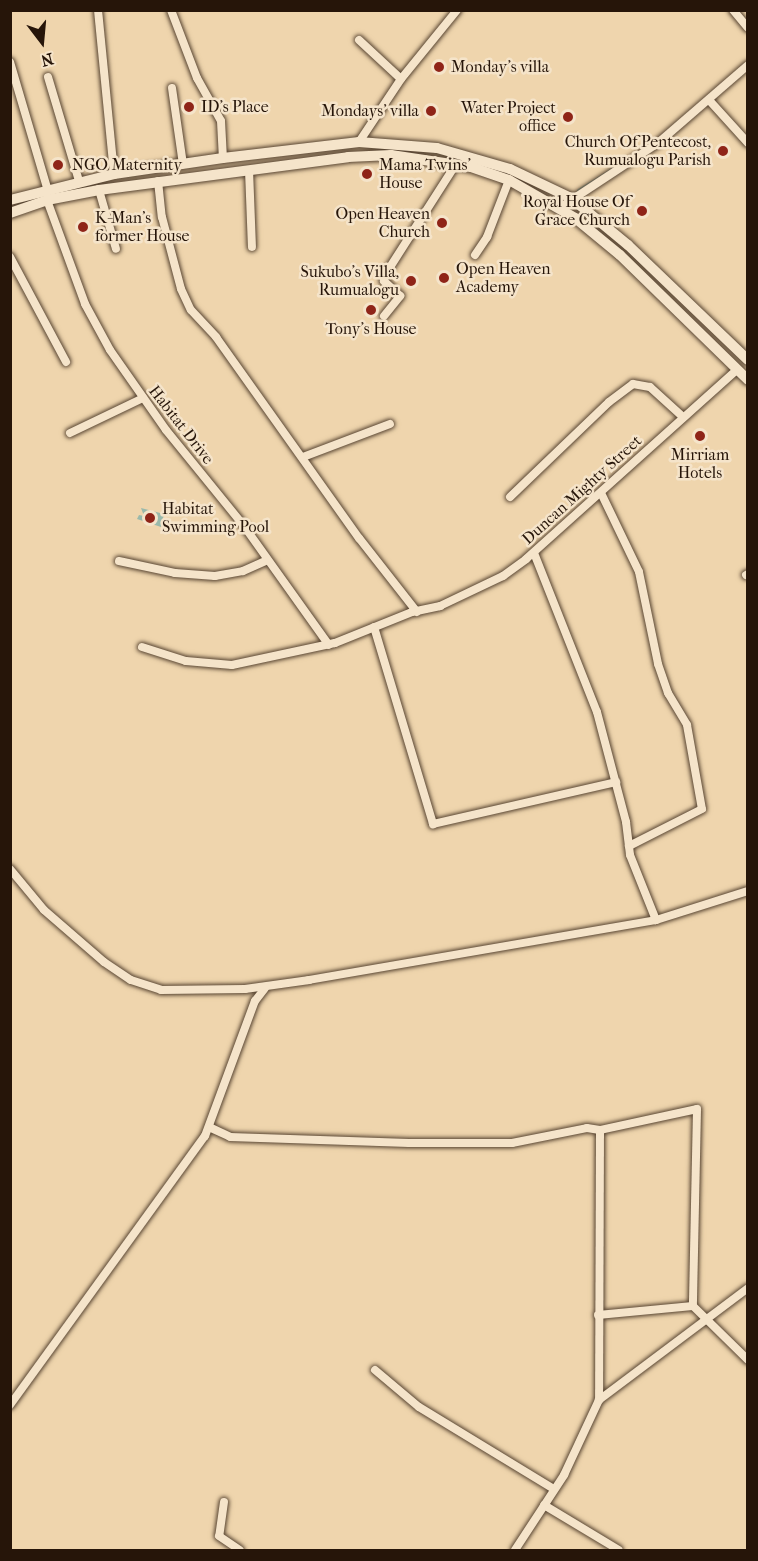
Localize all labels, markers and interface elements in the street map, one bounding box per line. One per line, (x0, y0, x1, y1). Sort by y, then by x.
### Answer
north arrow (12, 12, 72, 72)
text: N (39, 49, 56, 71)
place label: Monday's villa (451, 57, 549, 77)
marker: Monday's villa (432, 60, 446, 74)
place label: ID's Place (201, 97, 269, 117)
place label: Water Project office (461, 98, 556, 136)
marker: ID's Place (182, 100, 196, 114)
place label: Mondays' villa (321, 101, 419, 121)
marker: Mondays' villa (424, 104, 438, 118)
marker: Water Project office (561, 110, 575, 124)
place label: Church Of Pentecost, Rumualogu Parish (565, 132, 711, 170)
marker: Church Of Pentecost, Rumualogu Parish (716, 144, 730, 158)
place label: NGO Maternity (72, 155, 182, 175)
place label: Mama Twins' House (379, 155, 471, 193)
marker: NGO Maternity (49, 156, 67, 174)
marker: Mama Twins' House (360, 167, 374, 181)
place label: Royal House Of Grace Church (523, 192, 630, 230)
place label: Open Heaven Church (335, 204, 430, 242)
marker: Royal House Of Grace Church (635, 204, 649, 218)
place label: K-Man's former House (95, 208, 189, 246)
marker: Open Heaven Church (435, 216, 449, 230)
marker: K-Man's former House (76, 220, 90, 234)
place label: Open Heaven Academy (456, 259, 551, 297)
place label: Sukubo's Villa, Rumualogu (301, 262, 399, 300)
marker: Open Heaven Academy (437, 271, 451, 285)
marker: Sukubo's Villa, Rumualogu (404, 274, 418, 288)
marker: Tony's House (364, 303, 378, 317)
place label: Tony's House (326, 319, 416, 339)
street label: Habitat Drive (144, 382, 218, 468)
marker: Mirriam Hotels (693, 429, 707, 443)
street label: Duncan Mighty Street (518, 431, 646, 549)
place label: Mirriam Hotels (671, 445, 729, 483)
place label: Habitat Swimming Pool (162, 499, 269, 537)
marker: Habitat Swimming Pool (143, 511, 157, 525)

